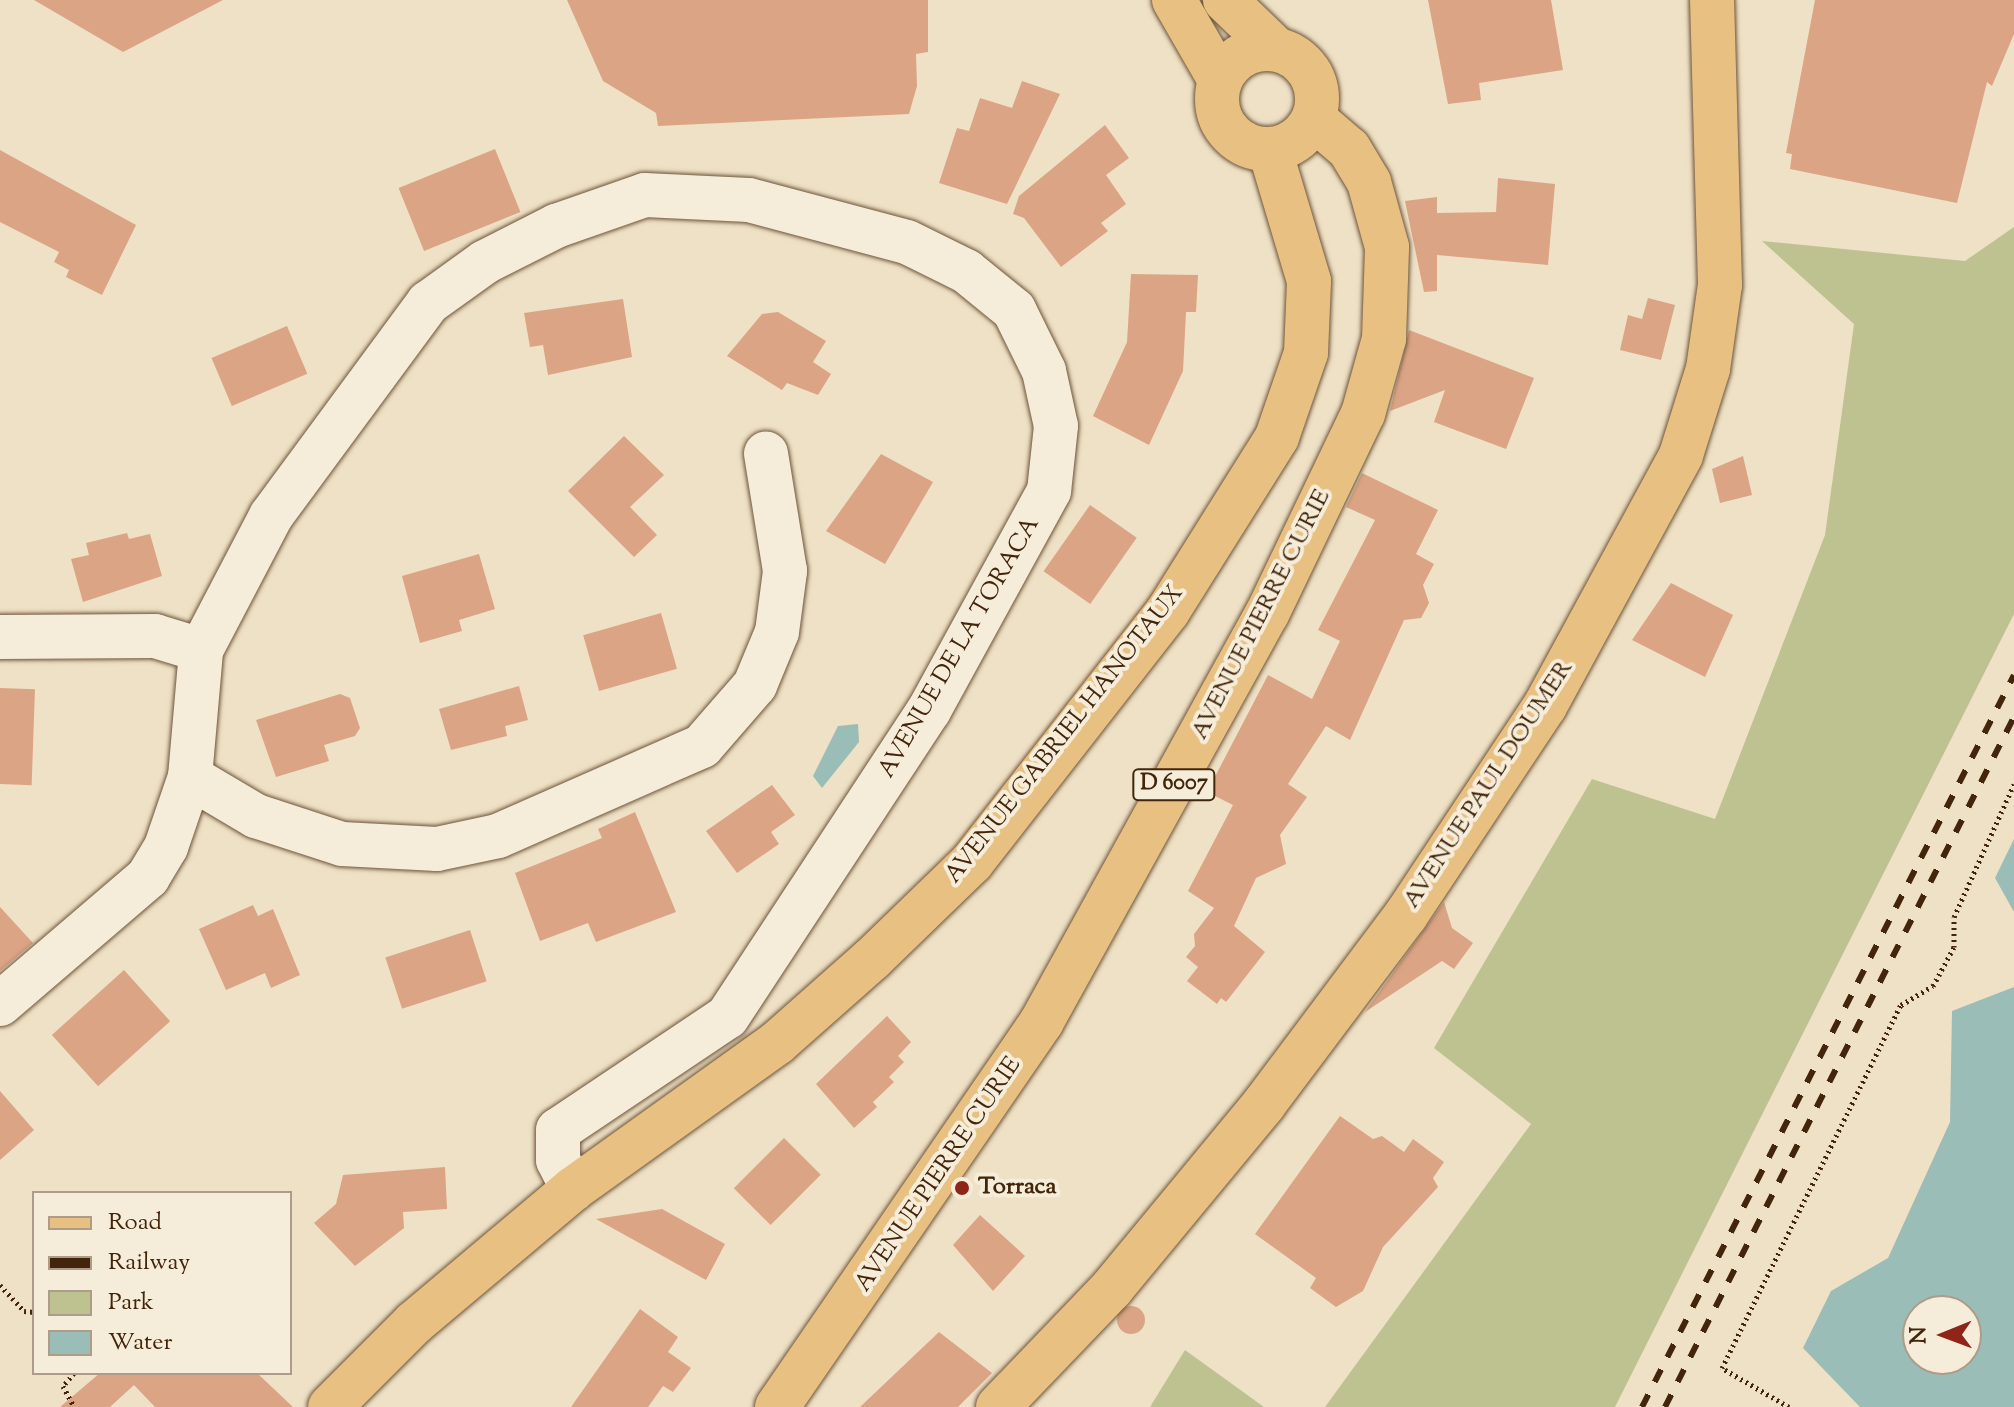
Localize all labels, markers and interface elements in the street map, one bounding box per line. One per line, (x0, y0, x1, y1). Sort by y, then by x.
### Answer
street label: AVENUE PIERRE CURIE (1186, 485, 1338, 745)
street label: AVENUE DE LA TORACA (873, 512, 1047, 784)
street label: AVENUE GABRIEL HANOTAUX (940, 580, 1190, 890)
street label: AVENUE PAUL DOUMER (1398, 656, 1580, 914)
road number: D 6007 (1132, 767, 1216, 803)
street label: AVENUE PIERRE CURIE (850, 1052, 1028, 1298)
place label: Torraca (978, 1174, 1057, 1202)
marker: Torraca (953, 1179, 971, 1197)
legend (32, 1191, 292, 1375)
text: Road (108, 1206, 162, 1240)
text: Railway (108, 1246, 190, 1280)
text: Park (108, 1286, 154, 1320)
north arrow (1902, 1295, 1982, 1375)
text: Water (108, 1326, 172, 1360)
text: N (1904, 1326, 1936, 1344)

